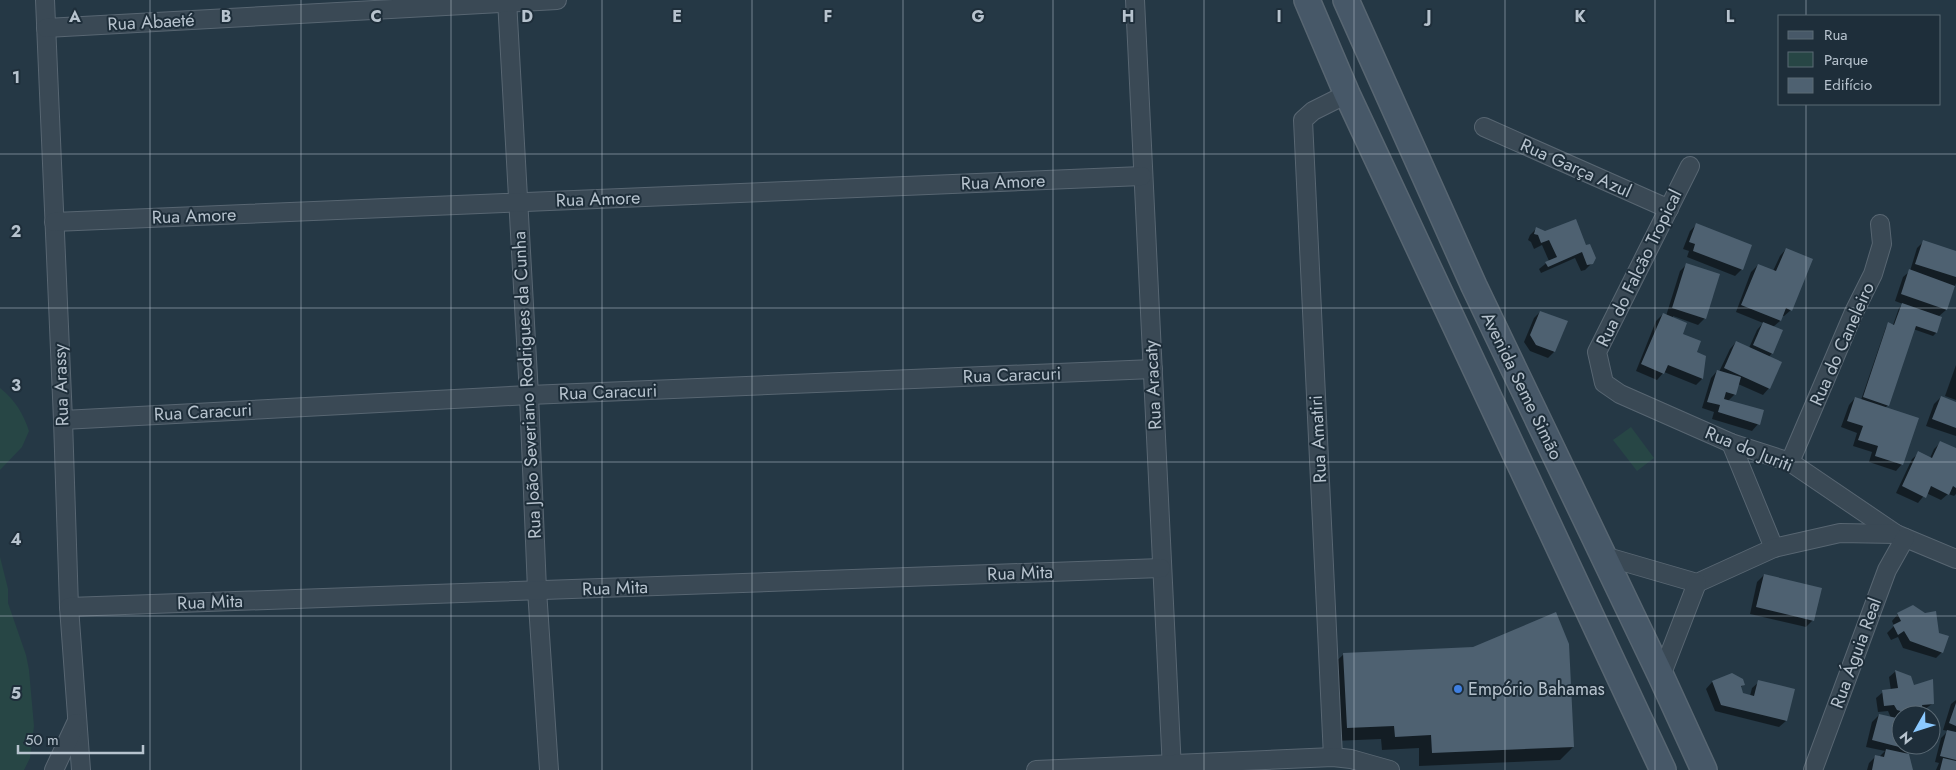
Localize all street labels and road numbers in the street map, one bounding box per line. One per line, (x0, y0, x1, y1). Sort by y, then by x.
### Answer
street label: Rua Abaeté (107, 7, 195, 37)
street label: Rua Garça Azul (1516, 132, 1636, 204)
street label: Rua Amore (960, 168, 1046, 196)
street label: Rua Amore (555, 185, 641, 213)
street label: Rua do Falcão Tropical (1590, 185, 1688, 351)
street label: Rua Amore (151, 202, 237, 230)
street label: Rua João Severiano Rodrigues da Cunha (506, 231, 548, 539)
street label: Rua do Caneleiro (1803, 278, 1881, 410)
street label: Avenida Seme Simão (1475, 308, 1569, 464)
street label: Rua Aracaty (1138, 339, 1168, 431)
street label: Rua Arassy (47, 343, 75, 427)
street label: Rua Caracuri (962, 360, 1062, 390)
street label: Rua Caracuri (558, 377, 658, 407)
street label: Rua Amatiri (1303, 394, 1333, 484)
street label: Rua Caracuri (153, 396, 253, 428)
street label: Rua do Juriti (1701, 420, 1797, 478)
street label: Rua Mita (987, 559, 1053, 587)
street label: Rua Mita (582, 574, 648, 602)
street label: Rua Mita (177, 588, 243, 616)
street label: Rua Águia Real (1824, 594, 1888, 712)

